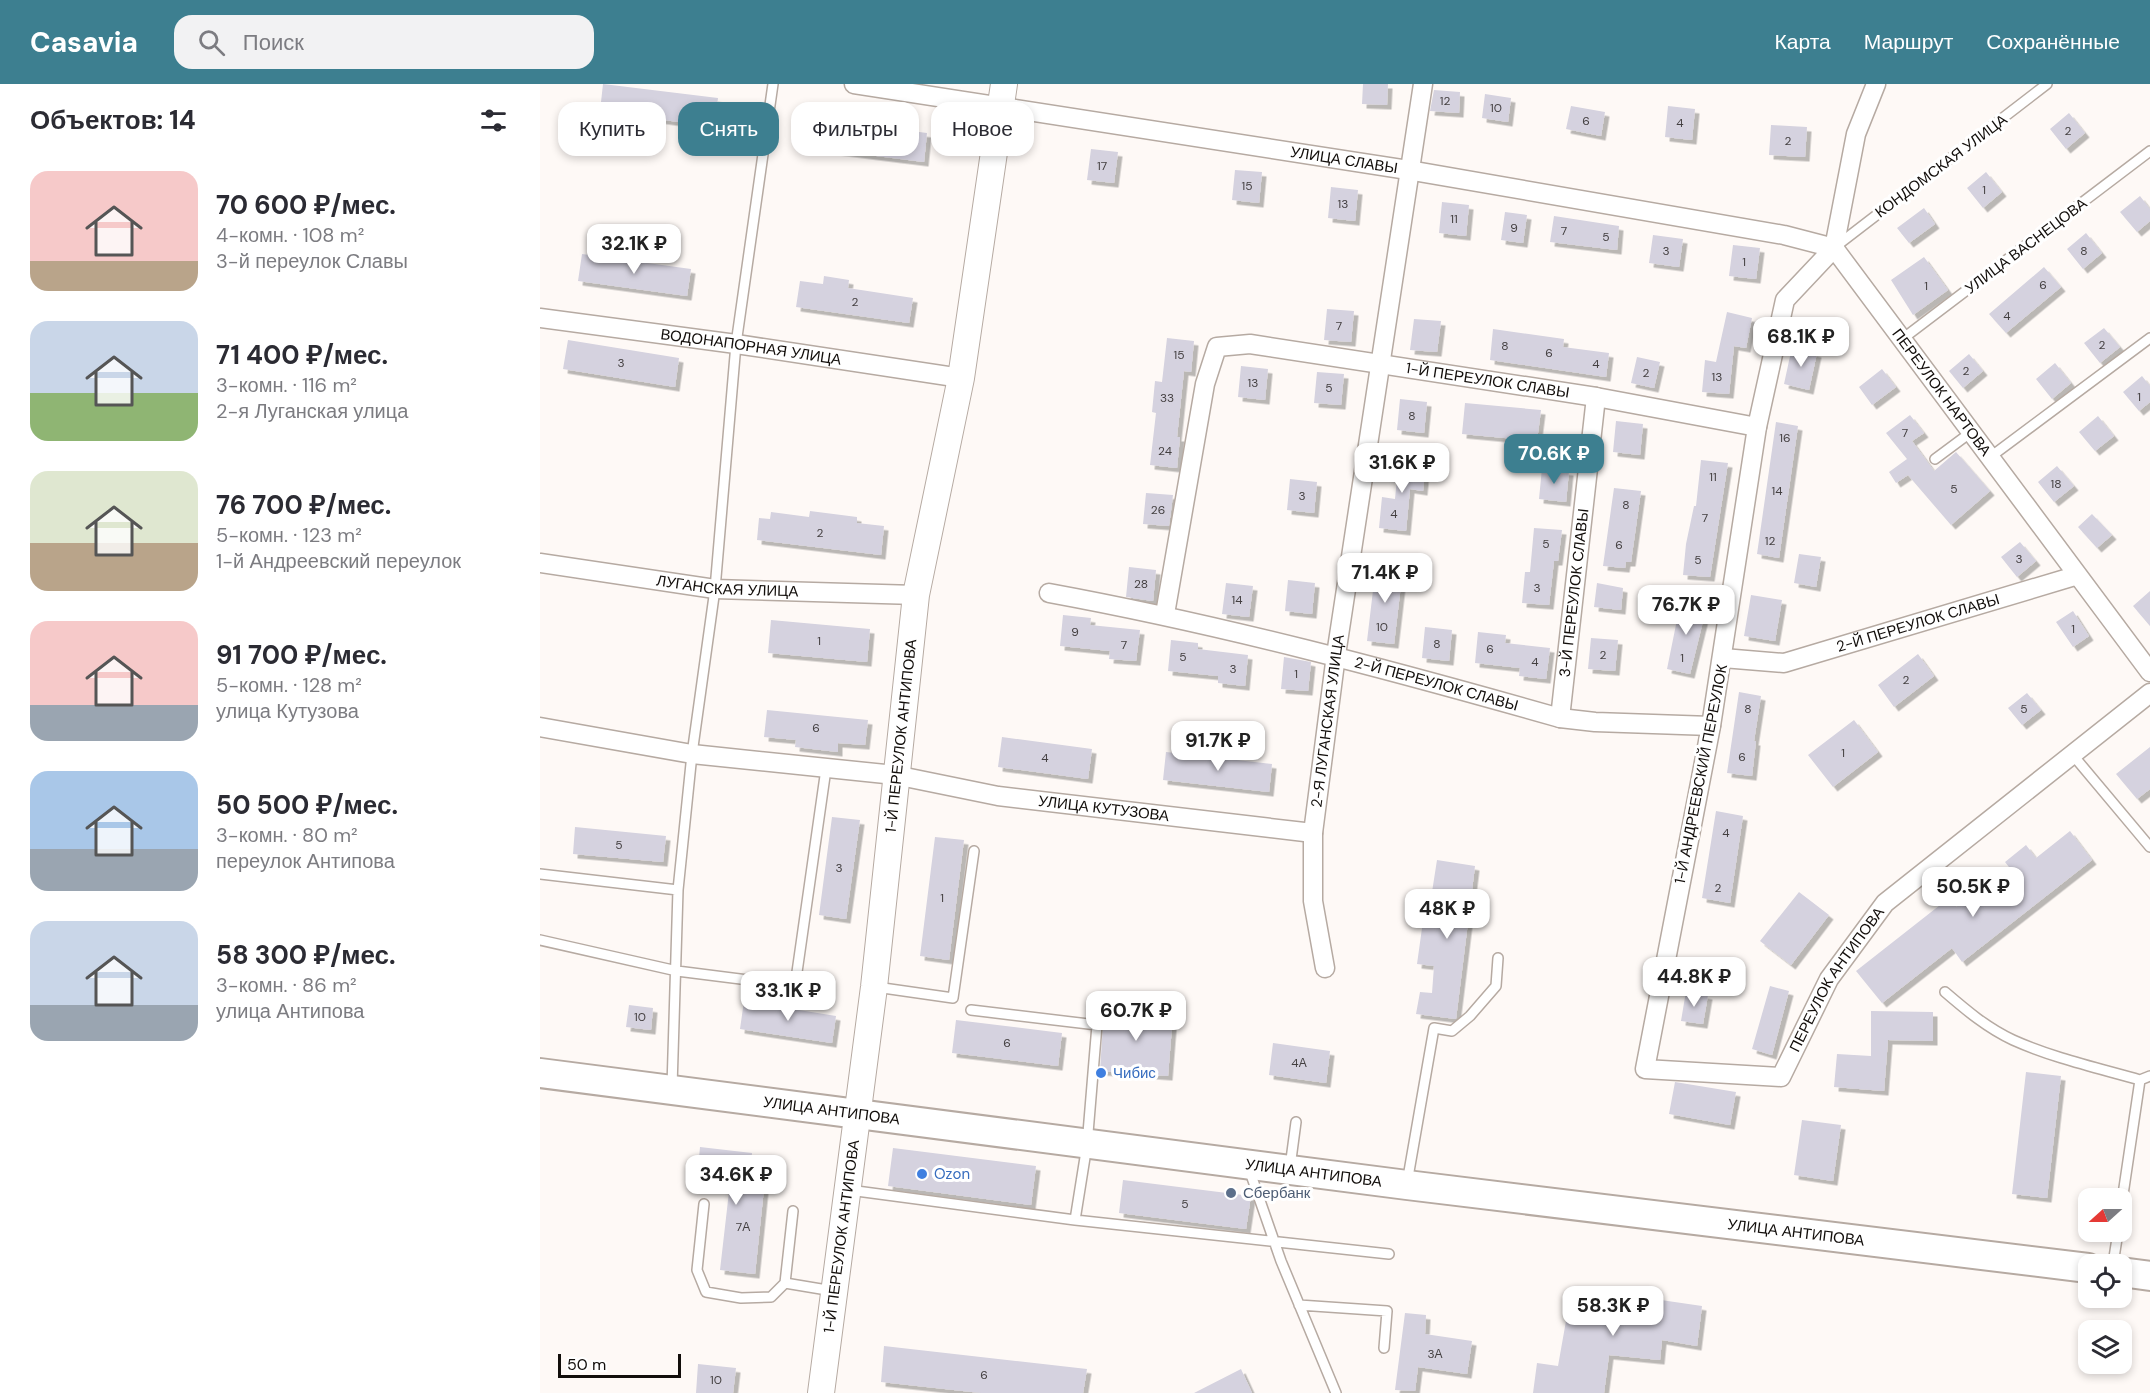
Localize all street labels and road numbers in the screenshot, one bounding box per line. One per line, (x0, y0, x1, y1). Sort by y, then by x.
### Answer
street label: КОНДОМСКАЯ УЛИЦА (1871, 110, 2011, 222)
street label: УЛИЦА СЛАВЫ (1289, 142, 1399, 178)
street label: УЛИЦА ВАСНЕЦОВА (1961, 194, 2091, 298)
street label: ВОДОНАПОРНАЯ УЛИЦА (659, 324, 843, 370)
street label: ПЕРЕУЛОК НАРТОВА (1888, 325, 1996, 460)
street label: 1-Й ПЕРЕУЛОК СЛАВЫ (1405, 358, 1571, 403)
street label: 3-Й ПЕРЕУЛОК СЛАВЫ (1555, 507, 1593, 678)
street label: ЛУГАНСКАЯ УЛИЦА (655, 570, 799, 601)
street label: 2-Й ПЕРЕУЛОК СЛАВЫ (1834, 589, 2002, 657)
street label: 2-Я ЛУГАНСКАЯ УЛИЦА (1306, 633, 1349, 809)
street label: 1-Й ПЕРЕУЛОК АНТИПОВА (881, 638, 921, 834)
street label: 2-Й ПЕРЕУЛОК СЛАВЫ (1352, 652, 1521, 716)
street label: 1-Й АНДРЕЕВСКИЙ ПЕРЕУЛОК (1670, 662, 1732, 886)
street label: УЛИЦА КУТУЗОВА (1037, 791, 1170, 826)
street label: ПЕРЕУЛОК АНТИПОВА (1785, 903, 1889, 1055)
street label: УЛИЦА АНТИПОВА (762, 1092, 901, 1129)
street label: 1-Й ПЕРЕУЛОК АНТИПОВА (819, 1139, 864, 1334)
street label: УЛИЦА АНТИПОВА (1244, 1154, 1383, 1192)
street label: УЛИЦА АНТИПОВА (1726, 1214, 1865, 1251)

